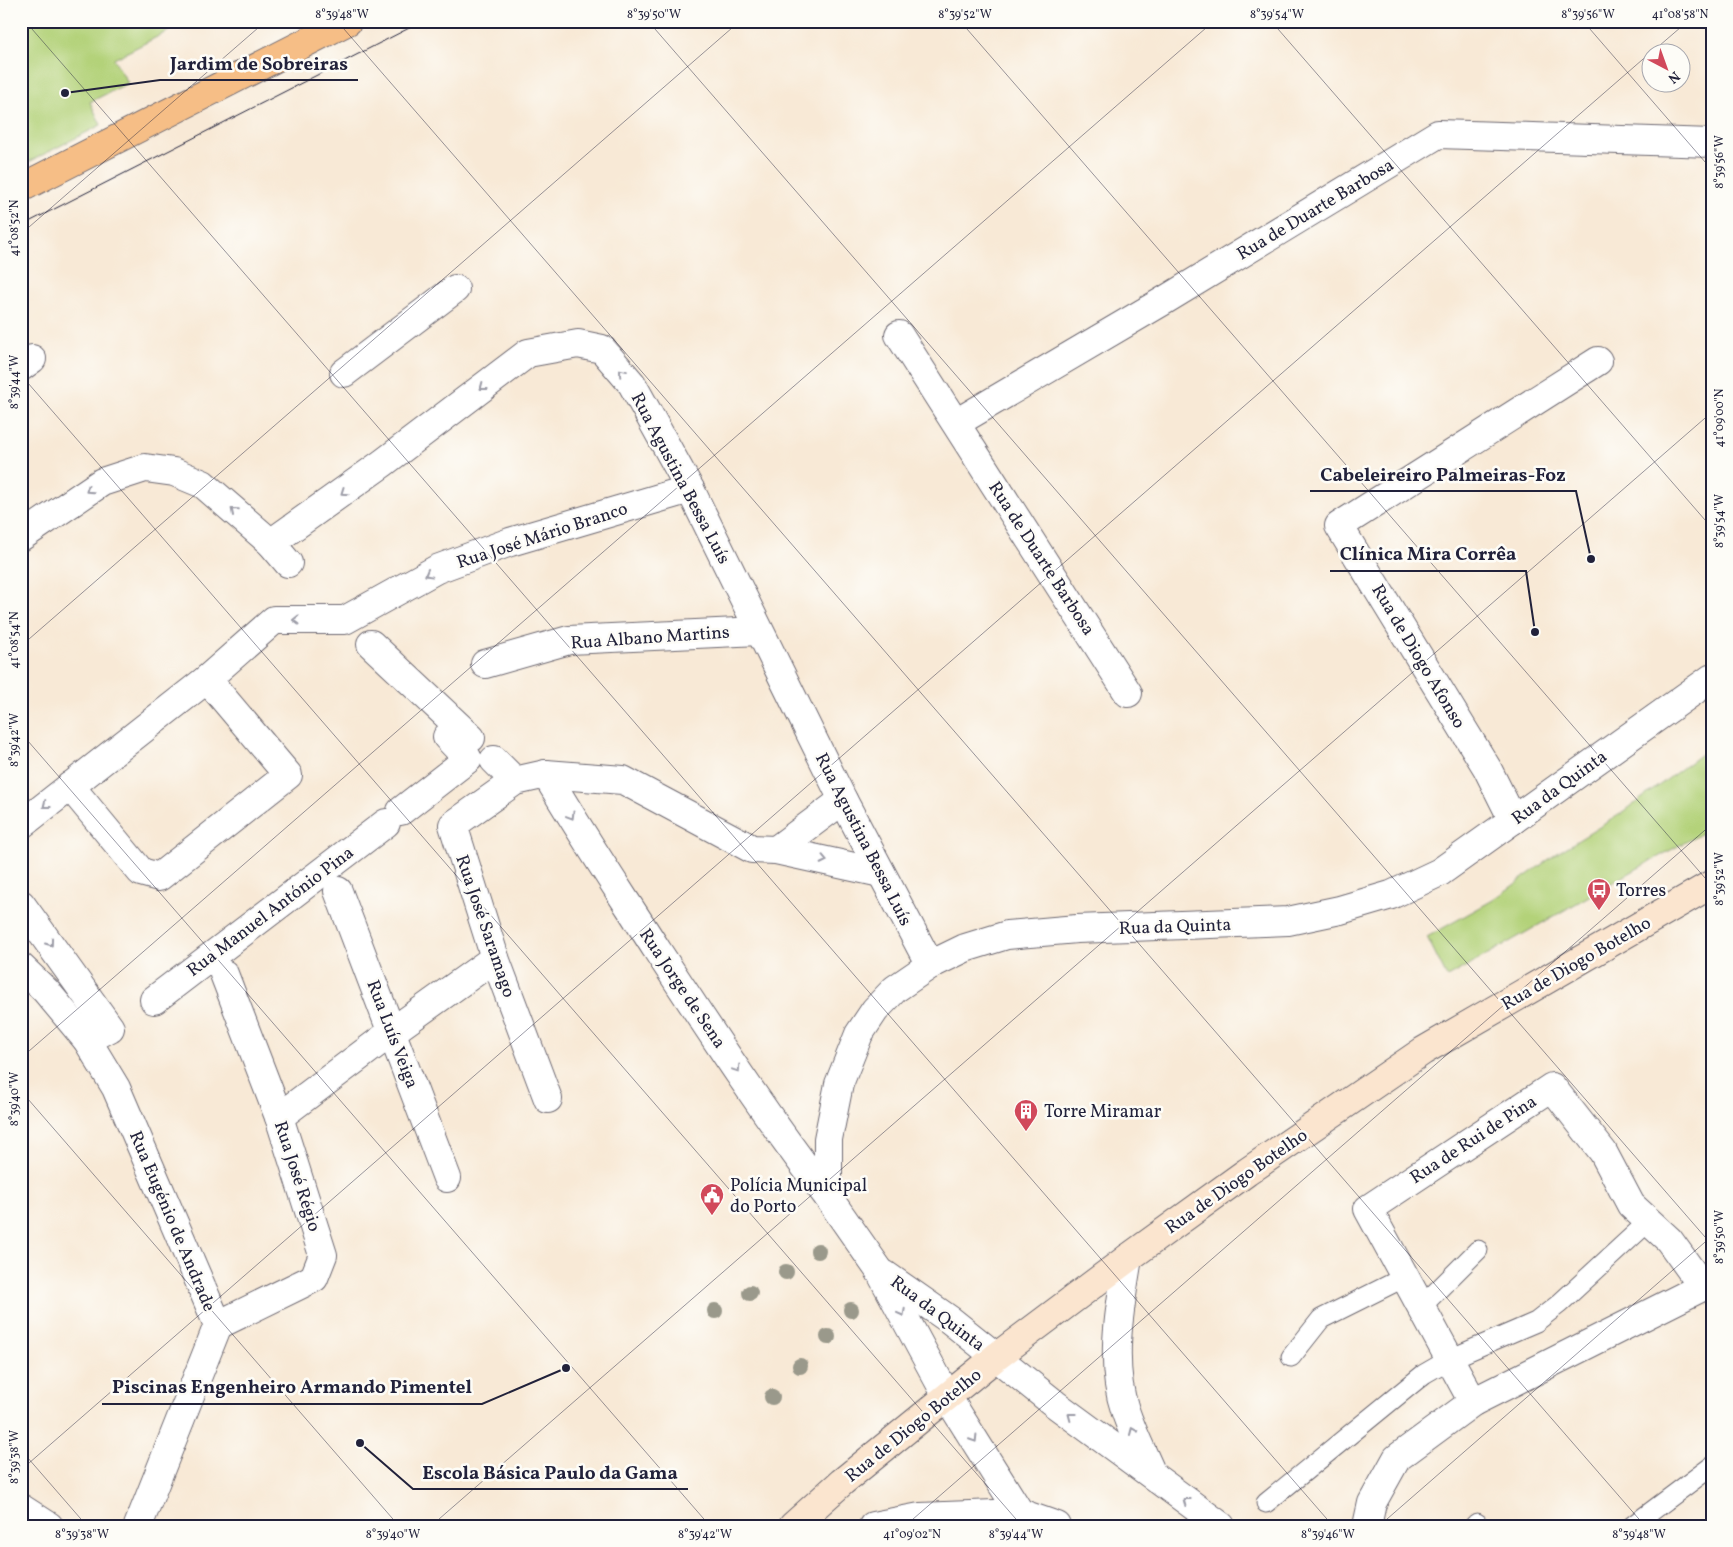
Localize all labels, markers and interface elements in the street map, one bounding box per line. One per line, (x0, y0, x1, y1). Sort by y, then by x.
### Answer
text: 8°39'48"W (315, 7, 369, 23)
text: 8°39'50"W (627, 7, 681, 23)
text: 8°39'52"W (938, 7, 992, 23)
text: 8°39'54"W (1250, 7, 1304, 23)
text: 8°39'56"W (1561, 7, 1615, 23)
text: 41°08'58"N (1652, 7, 1708, 23)
north arrow (1640, 42, 1690, 92)
callout: Jardim de Sobreiras (160, 46, 358, 80)
text: Jardim de Sobreiras (169, 52, 348, 78)
text: N (1663, 66, 1684, 87)
text: 8°39'56"W (1712, 135, 1728, 189)
street label: Rua de Duarte Barbosa (1233, 153, 1399, 267)
text: 41°08'52"N (7, 200, 23, 256)
text: 8°39'44"W (7, 355, 23, 409)
one-way arrow (619, 369, 627, 378)
one-way arrow (479, 381, 489, 390)
text: 41°09'00"N (1712, 388, 1728, 447)
street label: Rua Agustina Bessa Luís (624, 389, 736, 569)
callout: Cabeleireiro Palmeiras-Foz (1310, 457, 1576, 491)
text: Cabeleireiro Palmeiras-Foz (1320, 463, 1566, 489)
street label: Rua de Duarte Barbosa (981, 477, 1100, 641)
one-way arrow (86, 484, 95, 493)
one-way arrow (341, 486, 350, 494)
text: 8°39'54"W (1712, 494, 1728, 548)
street label: Rua José Mário Branco (454, 497, 631, 576)
one-way arrow (231, 508, 240, 517)
callout: Clínica Mira Corrêa (1330, 537, 1526, 571)
text: Clínica Mira Corrêa (1340, 542, 1516, 568)
one-way arrow (424, 568, 433, 578)
street label: Rua de Diogo Afonso (1365, 580, 1471, 734)
text: 41°08'54"N (7, 611, 23, 669)
one-way arrow (292, 615, 300, 625)
street label: Rua Albano Martins (570, 620, 730, 657)
text: 8°39'42"W (7, 713, 23, 767)
street label: Rua da Quinta (1507, 745, 1613, 831)
street label: Rua Agustina Bessa Luís (808, 749, 917, 930)
one-way arrow (43, 800, 52, 808)
one-way arrow (564, 810, 574, 819)
street label: Rua Manuel António Pina (182, 841, 360, 983)
street label: Rua José Saramago (448, 852, 521, 1001)
text: 8°39'52"W (1712, 852, 1728, 906)
one-way arrow (819, 854, 828, 865)
bus stop icon: Torres (1586, 877, 1612, 911)
place label: Torres (1616, 879, 1666, 904)
street label: Rua de Diogo Botelho (1497, 911, 1656, 1017)
street label: Rua da Quinta (1118, 913, 1232, 942)
street label: Rua Jorge de Sena (632, 924, 731, 1054)
one-way arrow (44, 937, 53, 947)
street label: Rua Luís Veiga (359, 977, 424, 1092)
one-way arrow (730, 1063, 740, 1072)
text: 8°39'40"W (7, 1072, 23, 1126)
street label: Rua de Rui de Pina (1406, 1090, 1542, 1191)
building icon: Torre Miramar (1013, 1098, 1039, 1132)
place label: Torre Miramar (1044, 1100, 1162, 1125)
street label: Rua José Régio (267, 1118, 326, 1235)
street label: Rua de Diogo Botelho (1160, 1124, 1313, 1241)
street label: Rua Eugénio de Andrade (122, 1127, 221, 1316)
place label: Polícia Municipal do Porto (730, 1174, 867, 1220)
public building icon: Polícia Municipal do Porto (699, 1182, 725, 1216)
text: 8°39'50"W (1712, 1210, 1728, 1264)
street label: Rua da Quinta (885, 1270, 990, 1358)
one-way arrow (896, 1307, 906, 1316)
street label: Rua de Diogo Botelho (840, 1363, 987, 1489)
callout: Piscinas Engenheiro Armando Pimentel (102, 1370, 482, 1404)
text: Piscinas Engenheiro Armando Pimentel (112, 1375, 472, 1401)
one-way arrow (1067, 1413, 1077, 1422)
one-way arrow (1129, 1427, 1140, 1436)
text: 8°39'38"W (7, 1430, 23, 1484)
one-way arrow (967, 1434, 977, 1443)
callout: Escola Básica Paulo da Gama (413, 1455, 688, 1489)
text: Escola Básica Paulo da Gama (422, 1461, 678, 1487)
one-way arrow (1182, 1498, 1192, 1507)
text: 8°39'38"W (55, 1527, 109, 1543)
text: 8°39'40"W (366, 1527, 420, 1543)
text: 8°39'42"W (678, 1527, 732, 1543)
text: 41°09'02"N (883, 1527, 941, 1543)
text: 8°39'44"W (989, 1527, 1043, 1543)
text: 8°39'46"W (1301, 1527, 1355, 1543)
text: 8°39'48"W (1612, 1527, 1666, 1543)

